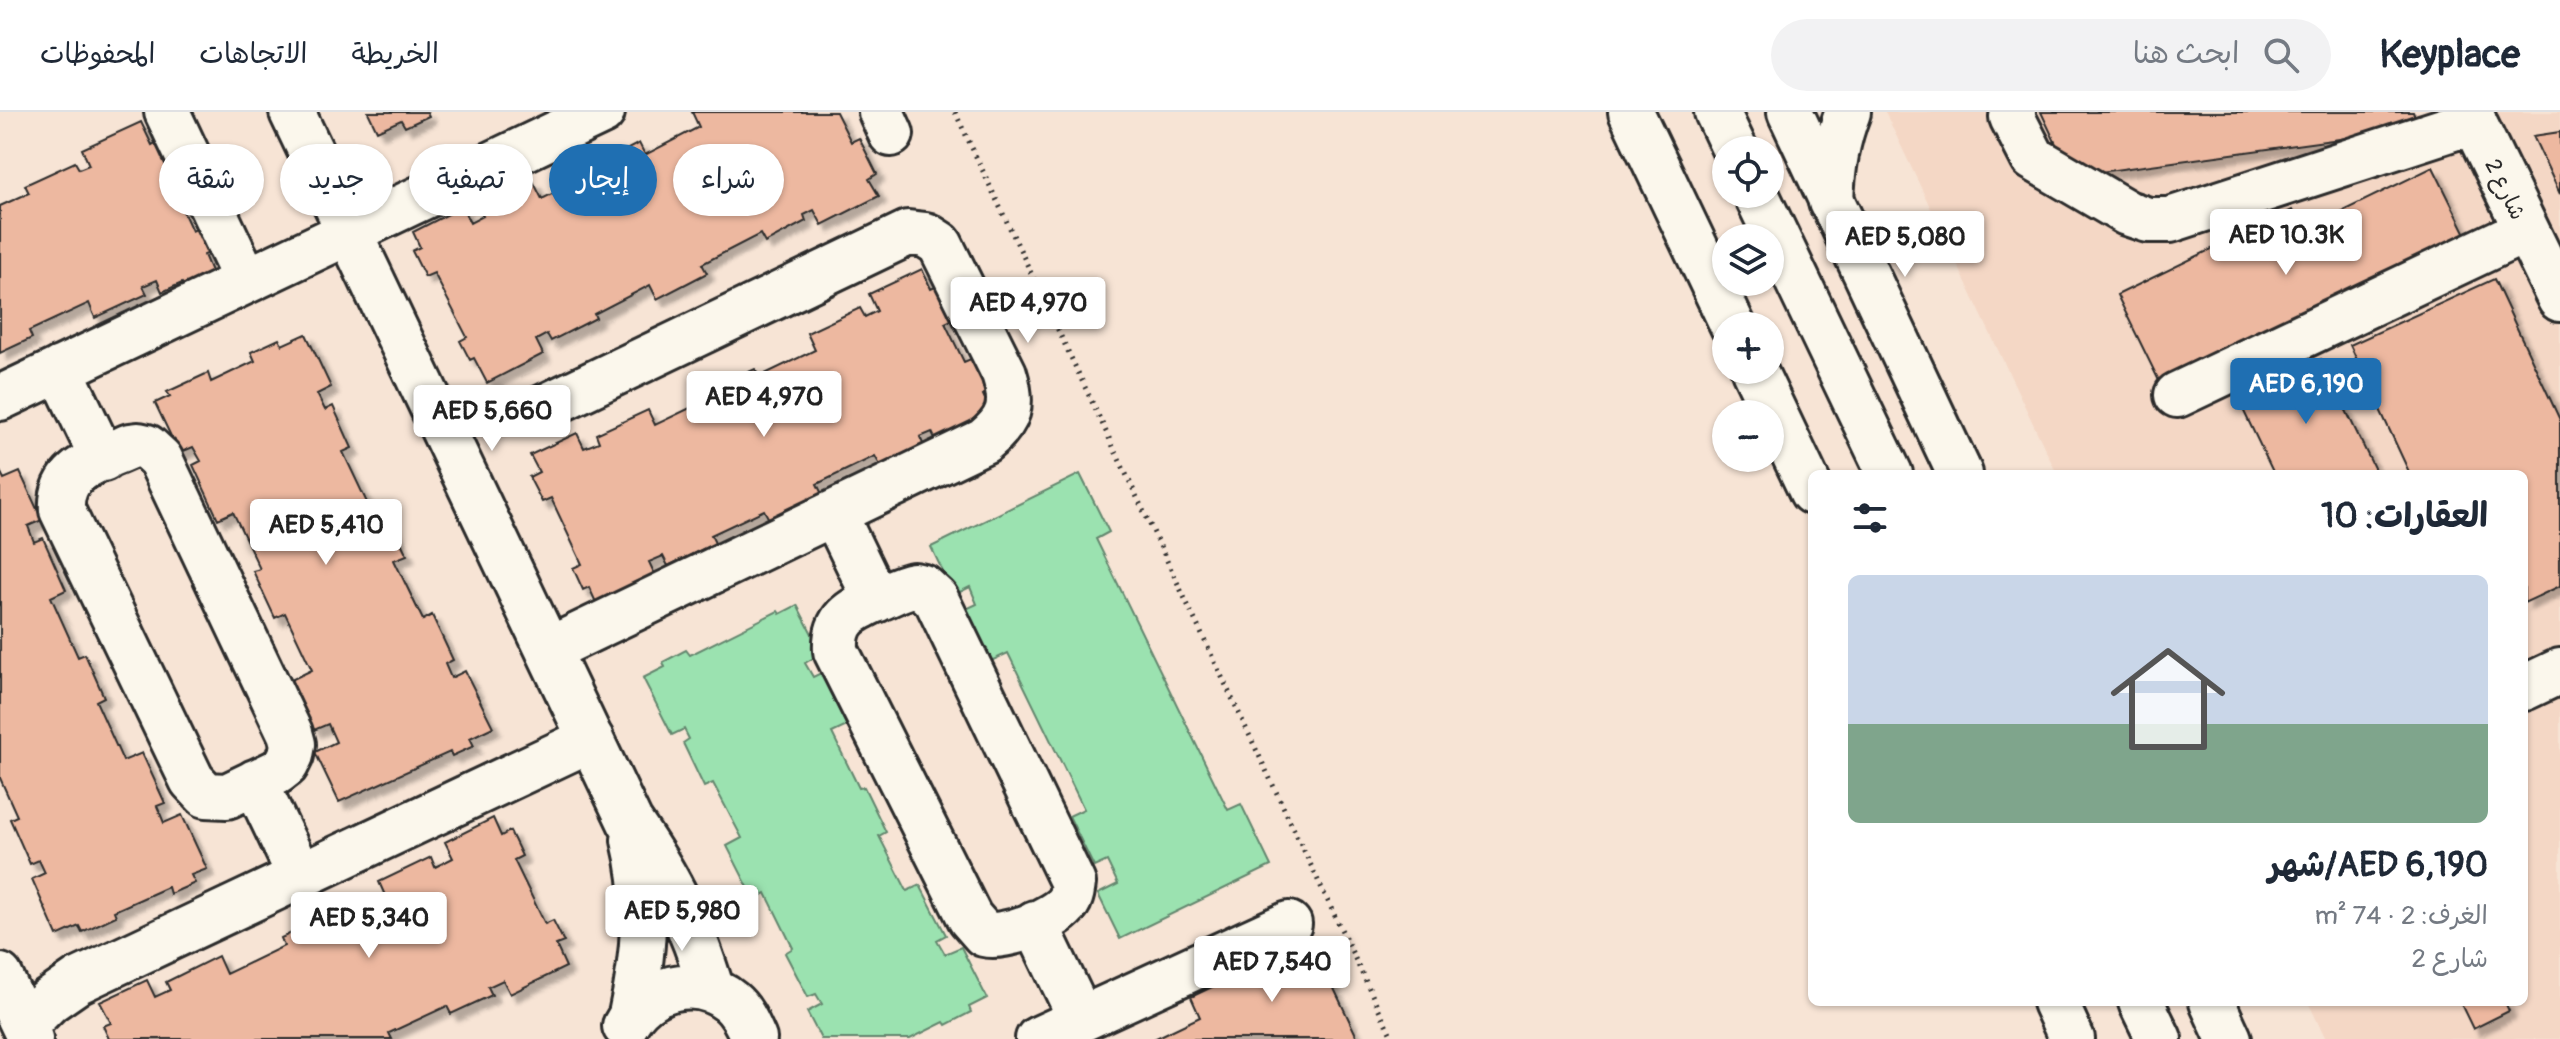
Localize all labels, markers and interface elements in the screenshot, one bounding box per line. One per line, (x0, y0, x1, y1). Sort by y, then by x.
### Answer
search box (1771, 19, 2331, 91)
text: Keyplace (2379, 31, 2520, 79)
icon: search (2259, 33, 2303, 77)
text: ابحث هنا (2133, 35, 2239, 72)
text: المحفوظات (40, 37, 155, 72)
text: الاتجاهات (199, 37, 307, 72)
text: الخريطة (351, 37, 439, 72)
map controls (1712, 136, 1784, 472)
button: locate (1712, 136, 1784, 208)
chip: شقة (159, 144, 264, 216)
chip: جديد (280, 144, 393, 216)
chip: تصفية (409, 144, 533, 216)
chip: إيجار (549, 144, 657, 216)
chip: شراء (673, 144, 784, 216)
street label: شارع 2 (2477, 154, 2532, 225)
pin: AED 10.3K (2194, 209, 2378, 277)
pin: AED 5,080 (1813, 211, 1997, 279)
text: AED 10.3K (2228, 219, 2344, 251)
text: AED 5,080 (1844, 221, 1966, 253)
button: layers (1712, 224, 1784, 296)
pin: AED 4,970 (936, 277, 1120, 345)
text: AED 4,970 (969, 287, 1087, 319)
button: + (1712, 312, 1784, 384)
pin: AED 6,190 (2214, 358, 2398, 426)
text: AED 6,190 (2248, 368, 2364, 400)
pin: AED 4,970 (672, 371, 856, 439)
text: AED 4,970 (705, 381, 823, 413)
pin: AED 5,660 (400, 385, 584, 453)
text: AED 5,660 (431, 395, 553, 427)
button: − (1712, 400, 1784, 472)
text: العقارات: 10 (2321, 495, 2488, 538)
icon: filters (1848, 496, 1892, 540)
pin: AED 5,410 (234, 499, 418, 567)
text: AED 5,410 (268, 509, 384, 541)
icon: home (2096, 627, 2240, 771)
text: AED 6,190/شهر (2268, 844, 2488, 887)
pin: AED 5,980 (590, 885, 774, 953)
pin: AED 5,340 (277, 892, 461, 960)
text: AED 5,980 (623, 895, 741, 927)
text: الغرف: 2 · 74 m² (2315, 900, 2488, 932)
text: AED 5,340 (309, 902, 429, 934)
pin: AED 7,540 (1180, 936, 1364, 1004)
text: شارع 2 (2412, 943, 2488, 975)
text: AED 7,540 (1212, 946, 1332, 978)

